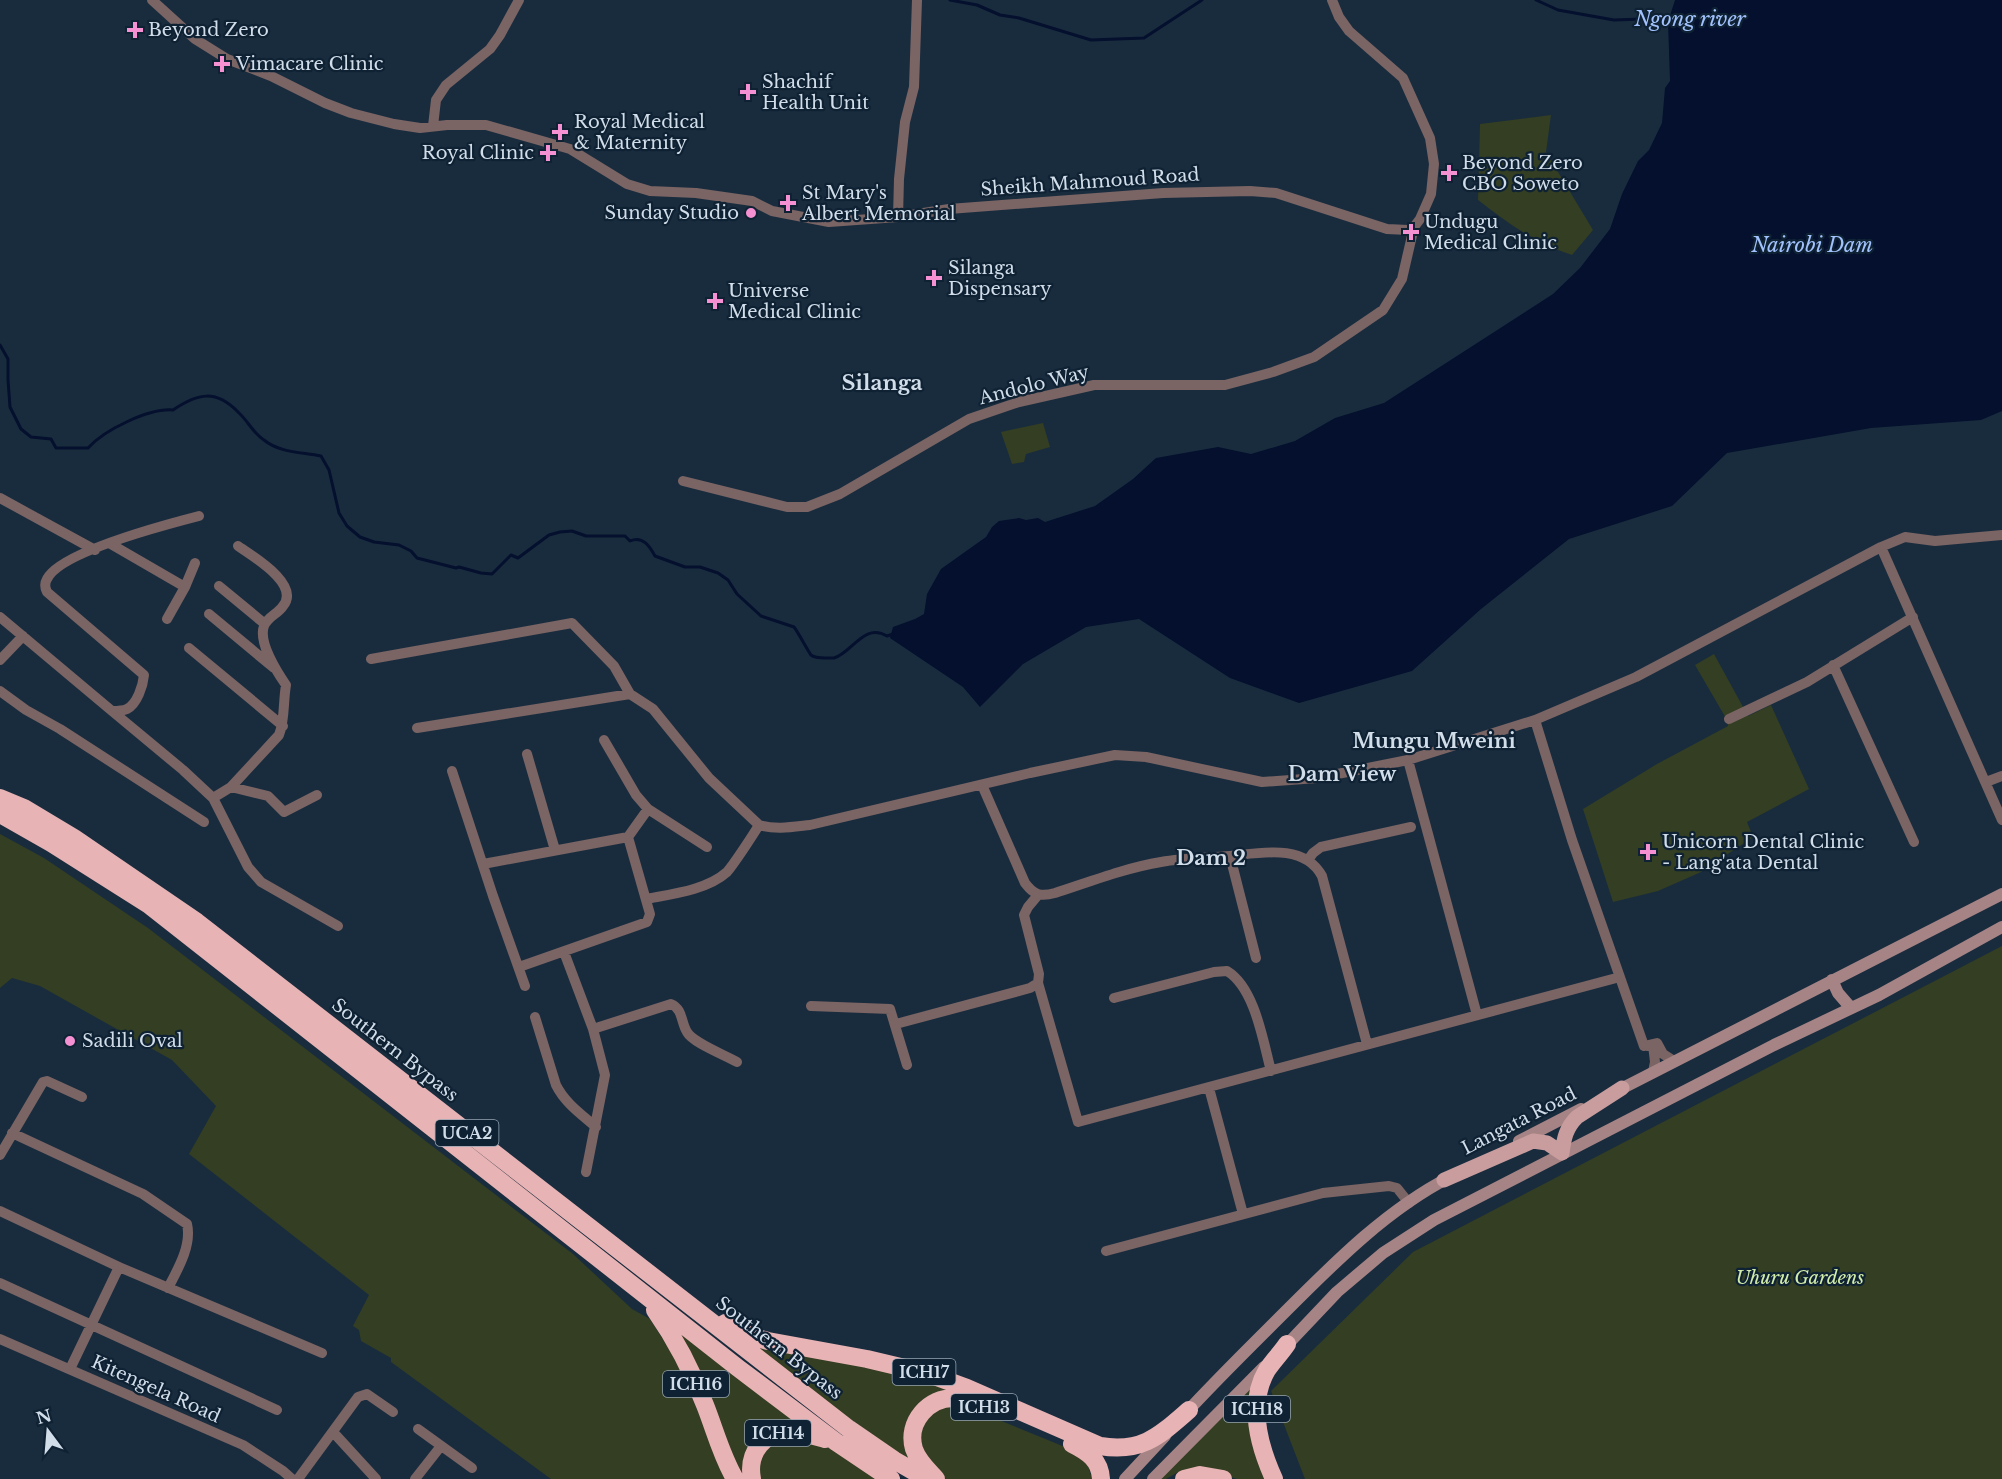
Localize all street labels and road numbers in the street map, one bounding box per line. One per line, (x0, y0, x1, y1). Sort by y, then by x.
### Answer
street label: Sheikh Mahmoud Road (980, 163, 1200, 201)
street label: Andolo Way (976, 361, 1092, 410)
street label: Southern Bypass (327, 994, 463, 1106)
street label: Langata Road (1458, 1083, 1580, 1159)
road number: UCA2 (436, 1120, 498, 1146)
street label: Southern Bypass (711, 1292, 847, 1404)
street label: Kitengela Road (88, 1351, 224, 1427)
road number: ICH17 (892, 1359, 956, 1385)
road number: ICH16 (663, 1371, 729, 1397)
road number: ICH13 (951, 1394, 1017, 1420)
road number: ICH18 (1224, 1396, 1290, 1422)
road number: ICH14 (745, 1420, 811, 1446)

